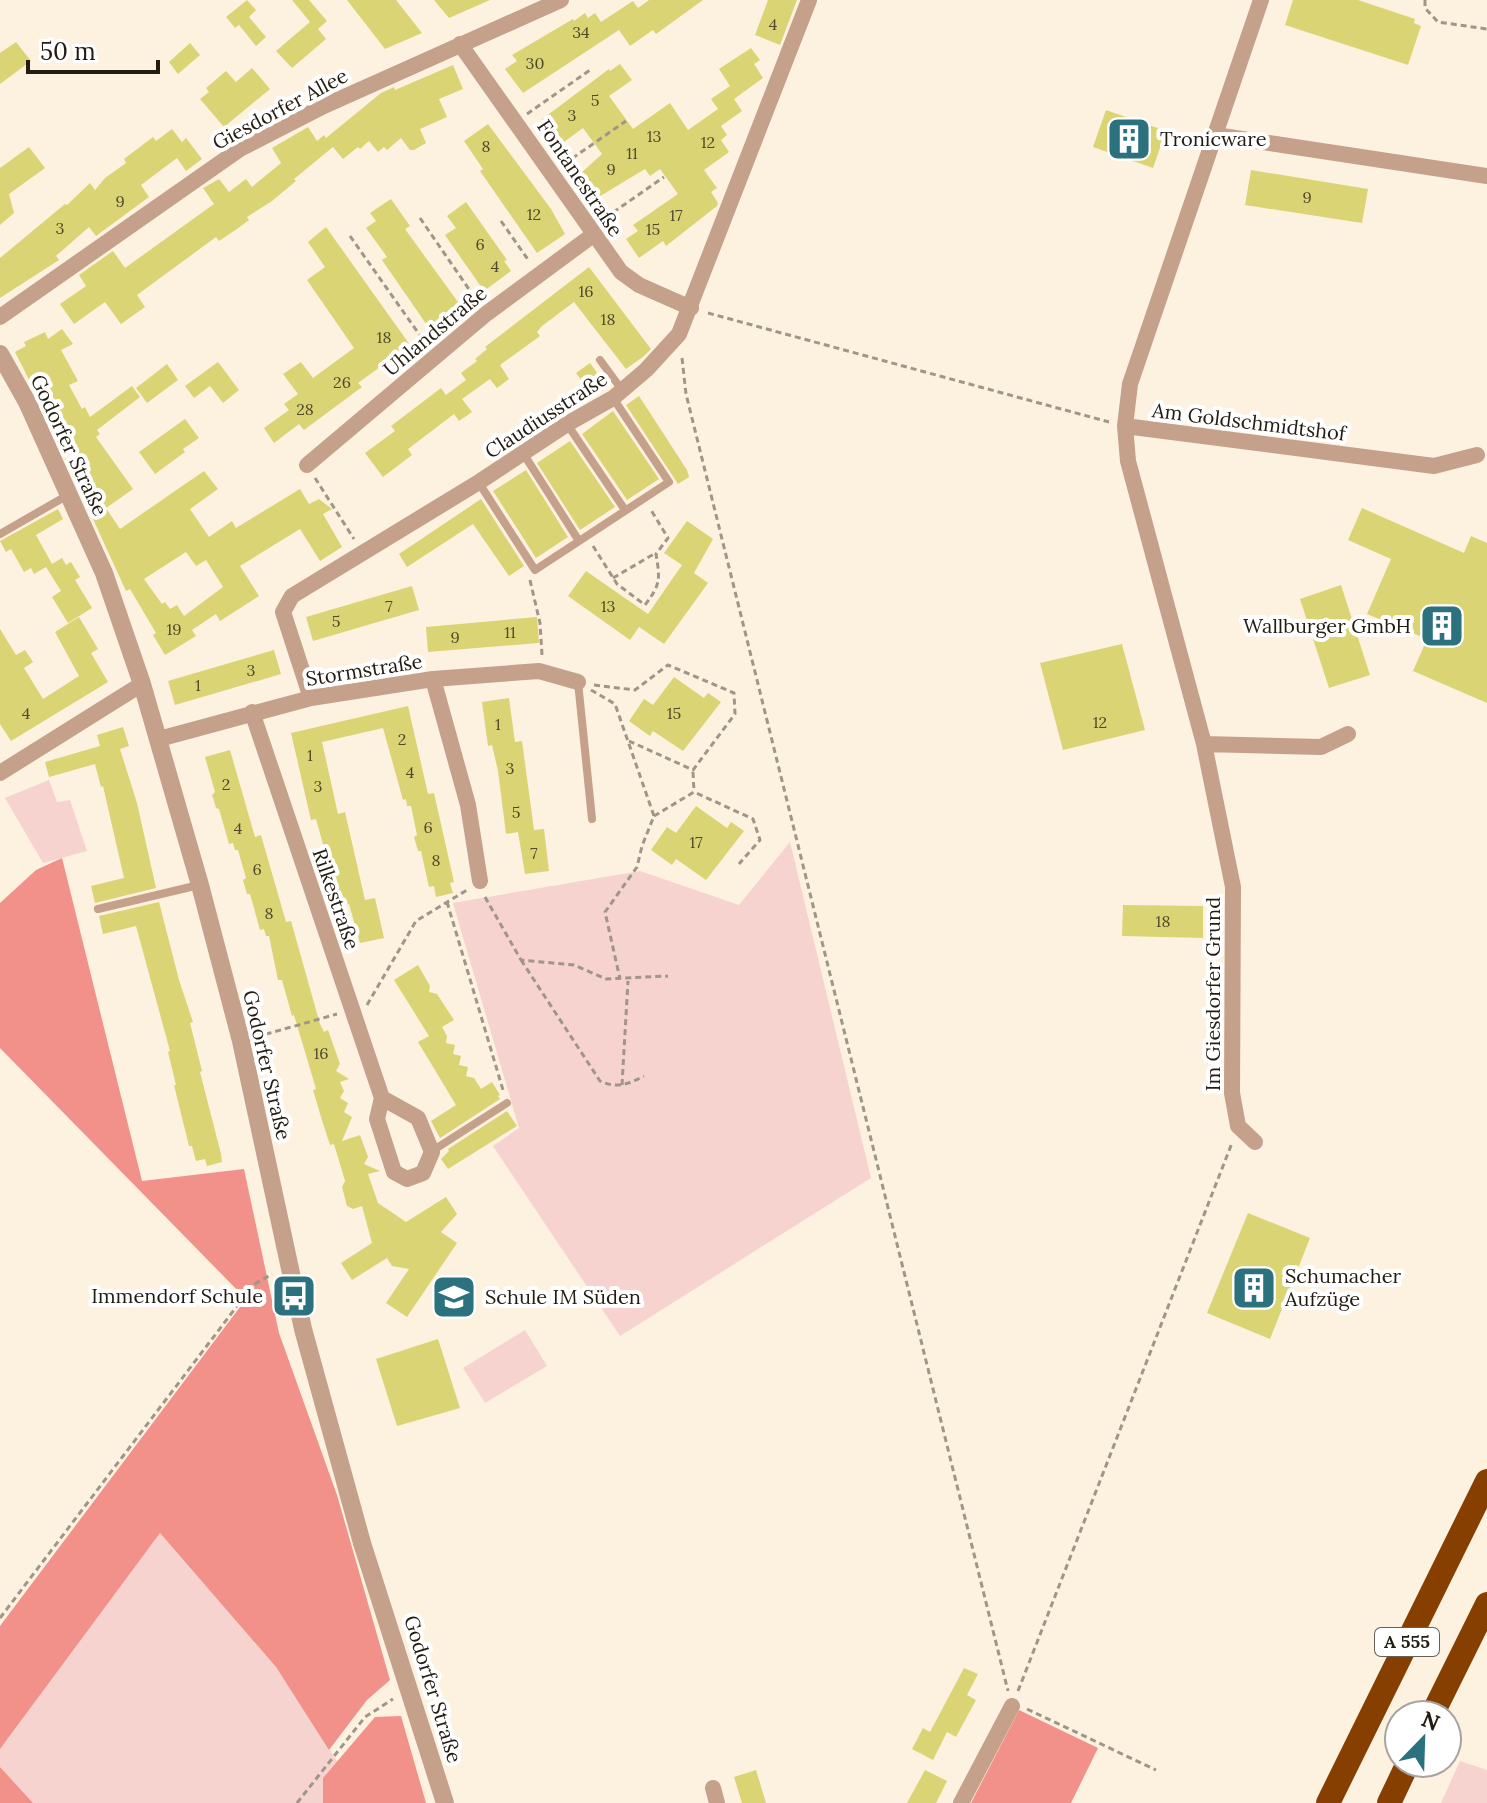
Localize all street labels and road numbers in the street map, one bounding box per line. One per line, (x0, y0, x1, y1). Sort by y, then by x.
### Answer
street label: Giesdorfer Allee (208, 62, 352, 155)
street label: Fontanestraße (532, 114, 629, 241)
street label: Uhlandstraße (378, 280, 492, 381)
street label: Claudiusstraße (480, 366, 612, 463)
street label: Godorfer Straße (26, 370, 113, 520)
street label: Am Goldschmidtshof (1150, 397, 1348, 446)
street label: Stormstraße (304, 648, 424, 691)
street label: Rilkestraße (308, 845, 365, 953)
street label: Im Giesdorfer Grund (1200, 897, 1225, 1091)
street label: Godorfer Straße (238, 988, 297, 1142)
street label: Godorfer Straße (399, 1612, 468, 1766)
road number: A 555 (1375, 1628, 1439, 1656)

